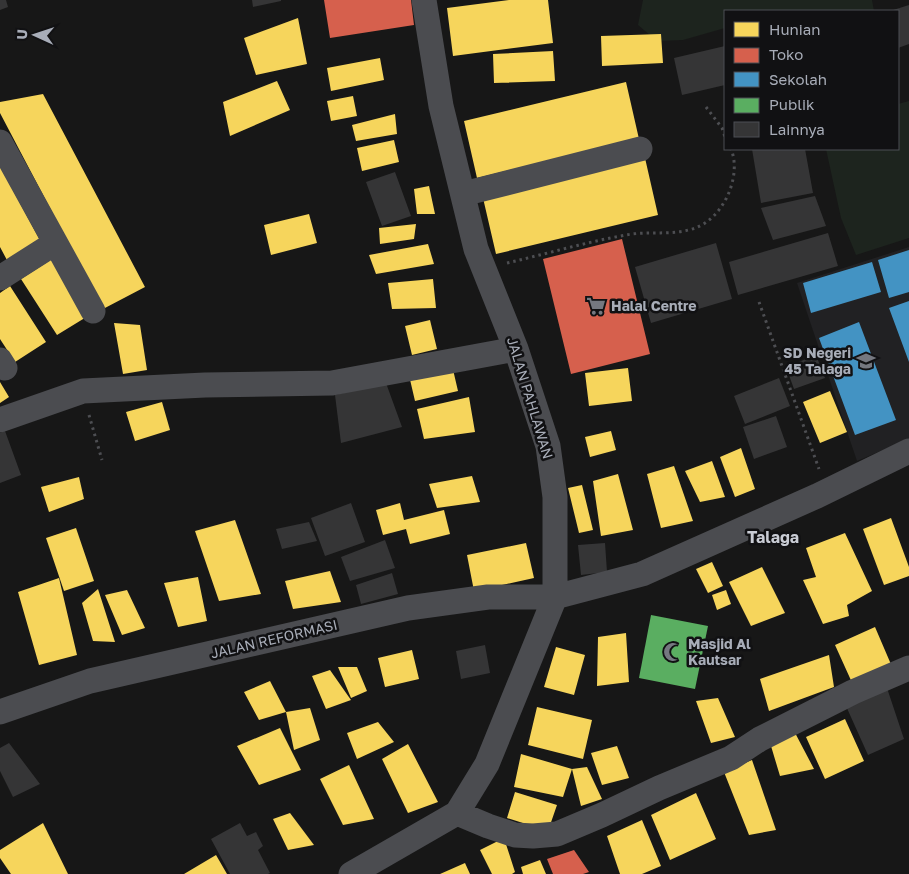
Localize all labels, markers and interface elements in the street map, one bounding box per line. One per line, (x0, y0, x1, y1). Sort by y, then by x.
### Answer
north arrow (10, 10, 60, 60)
legend (724, 10, 899, 150)
text: Hunian (769, 20, 820, 38)
text: U (13, 29, 30, 40)
text: Toko (769, 45, 803, 63)
text: Sekolah (769, 70, 827, 88)
text: Publik (769, 95, 815, 113)
text: Lainnya (769, 120, 825, 138)
supermarket icon: Halal Centre (585, 295, 607, 317)
place label: Halal Centre (611, 297, 697, 314)
street label: JALAN PAHLAWAN (504, 335, 557, 461)
place label: SD Negeri 45 Talaga (783, 344, 851, 377)
school or university icon: SD Negeri 45 Talaga (855, 350, 877, 372)
district label: Talaga (747, 527, 799, 547)
street label: JALAN REFORMASI (209, 616, 339, 661)
place label: Masjid Al Kautsar (688, 635, 751, 668)
mosque icon: Masjid Al Kautsar (662, 641, 684, 663)

